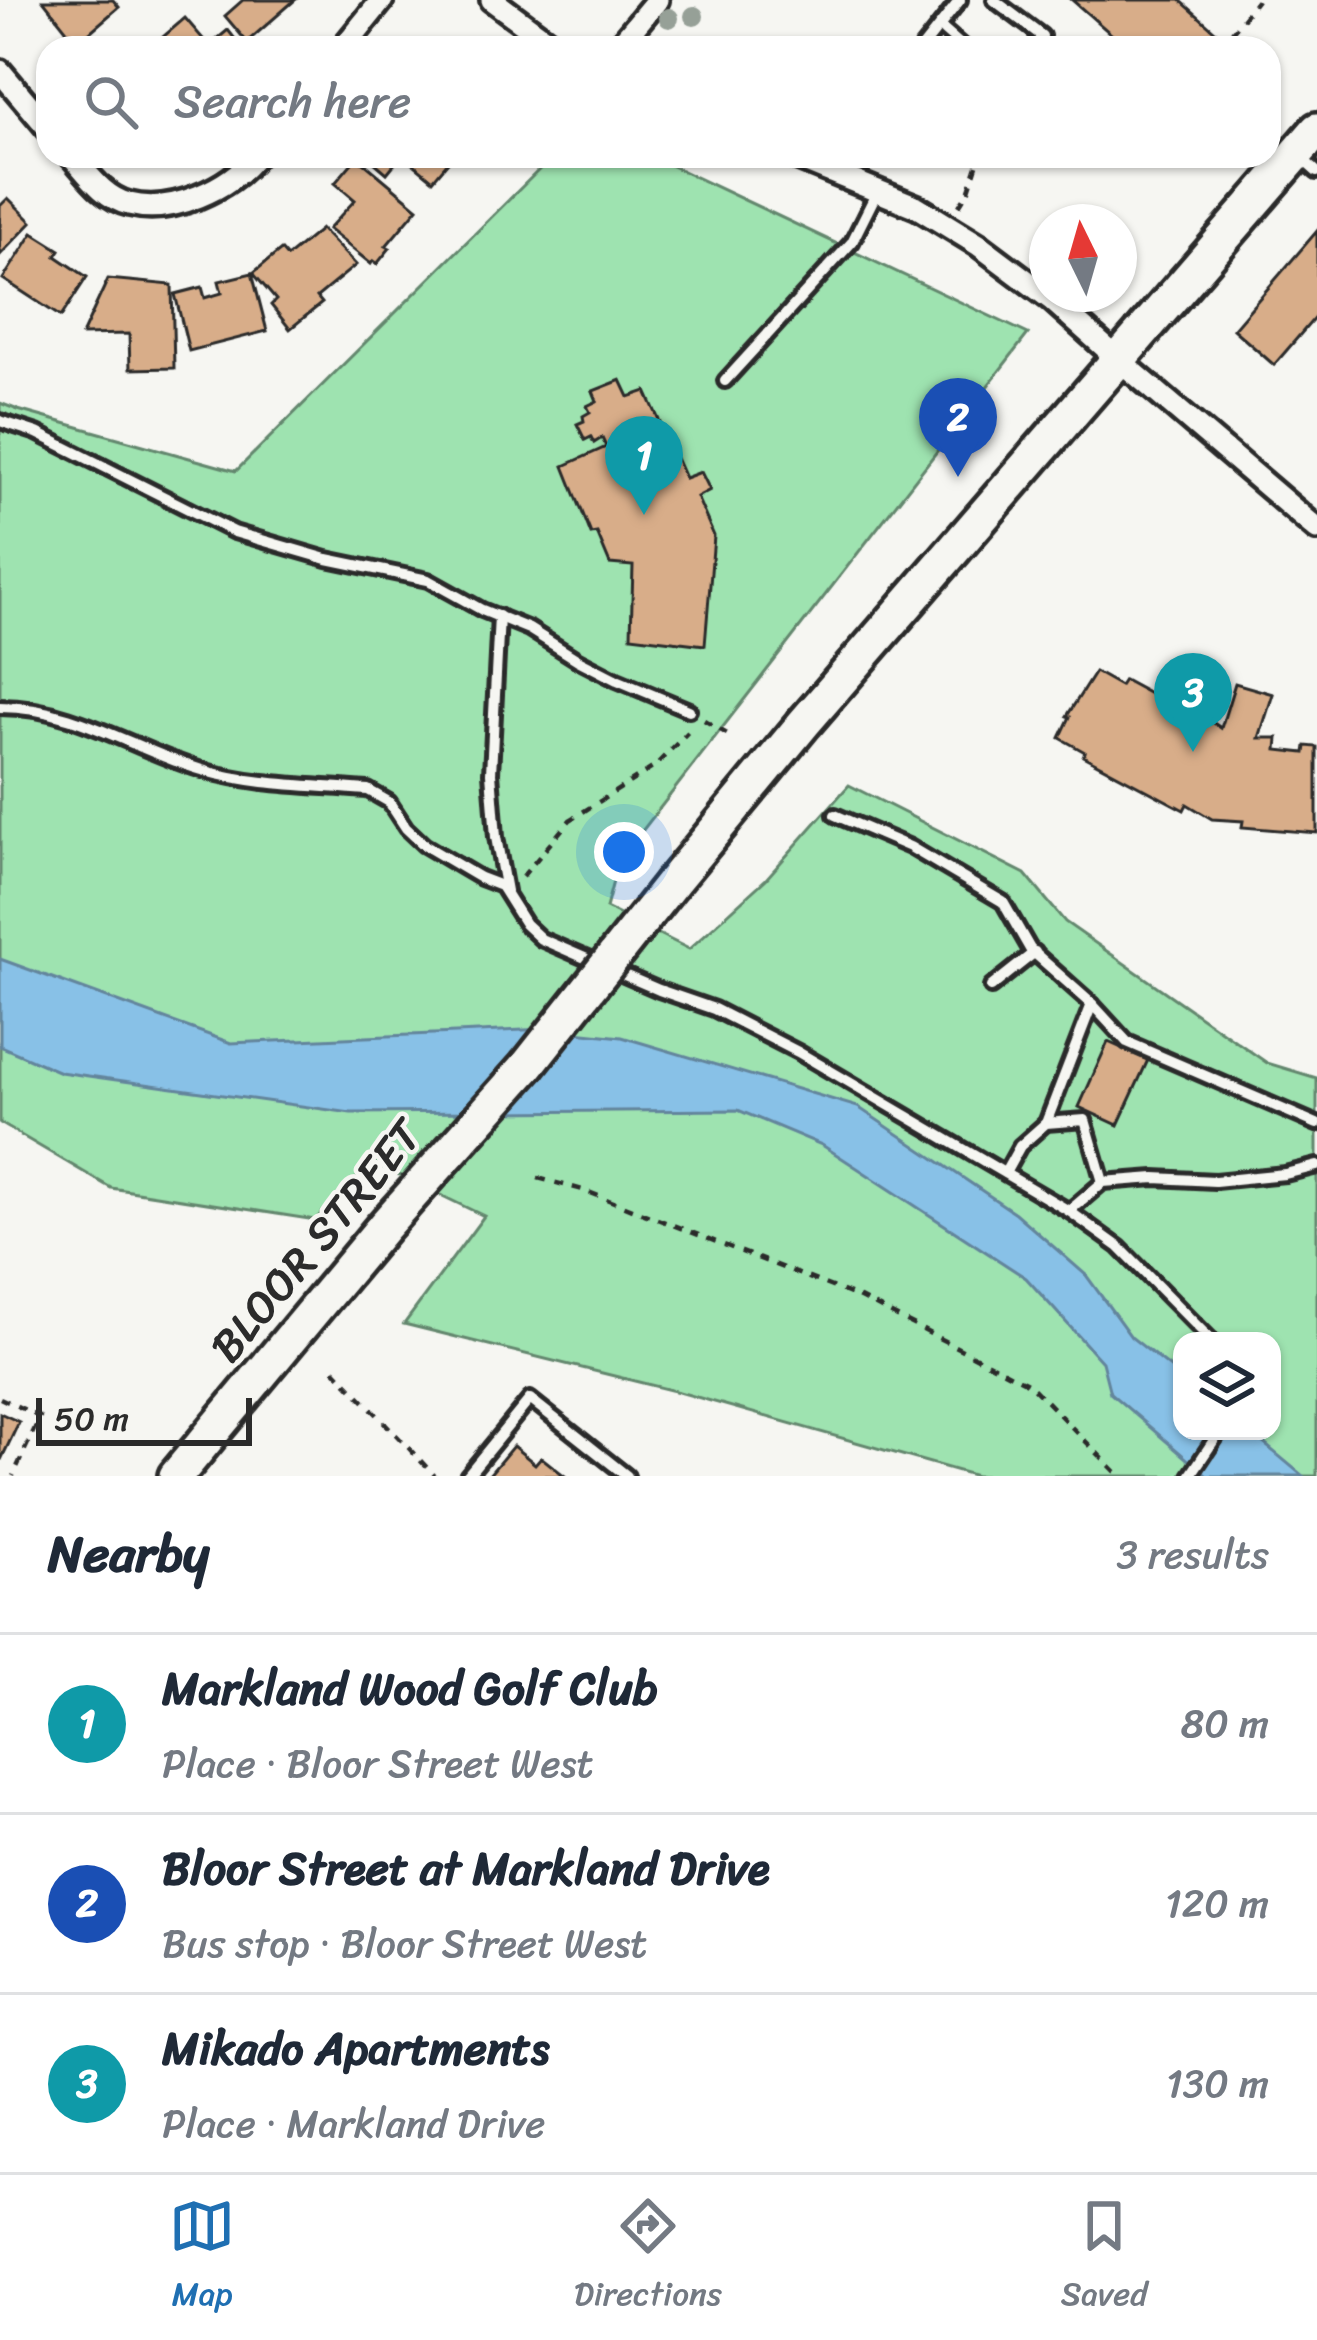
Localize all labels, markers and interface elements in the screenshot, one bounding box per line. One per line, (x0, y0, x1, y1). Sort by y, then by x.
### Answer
search box (36, 36, 1281, 168)
text: Search here (174, 62, 411, 142)
icon: search (78, 69, 144, 135)
north arrow (1029, 204, 1137, 312)
pin: 2 (919, 378, 997, 477)
pin: 1 (605, 416, 683, 515)
pin: 3 (1154, 653, 1232, 752)
your location (594, 822, 654, 882)
street label: BLOOR STREET (189, 1098, 445, 1382)
map controls (1173, 1332, 1281, 1440)
button: layers (1173, 1332, 1281, 1440)
text: 50 m (54, 1390, 129, 1448)
scale bar (36, 1392, 252, 1445)
text: Nearby (48, 1509, 209, 1599)
text: 3 results (1116, 1520, 1269, 1589)
text: Markland Wood Golf Club (162, 1649, 658, 1729)
text: 1 (79, 1689, 95, 1758)
text: 80 m (1181, 1689, 1269, 1758)
text: Place · Bloor Street West (162, 1729, 593, 1798)
text: Bloor Street at Markland Drive (162, 1829, 770, 1909)
text: 2 (76, 1869, 98, 1938)
text: 120 m (1165, 1869, 1269, 1938)
text: Bus stop · Bloor Street West (162, 1909, 647, 1978)
text: Mikado Apartments (162, 2009, 549, 2089)
text: 3 (76, 2049, 98, 2118)
text: 130 m (1166, 2049, 1269, 2118)
text: Place · Markland Drive (162, 2089, 545, 2158)
tab: Map (169, 2193, 235, 2323)
tab: Directions (574, 2193, 722, 2323)
tab: Saved (1061, 2193, 1148, 2323)

